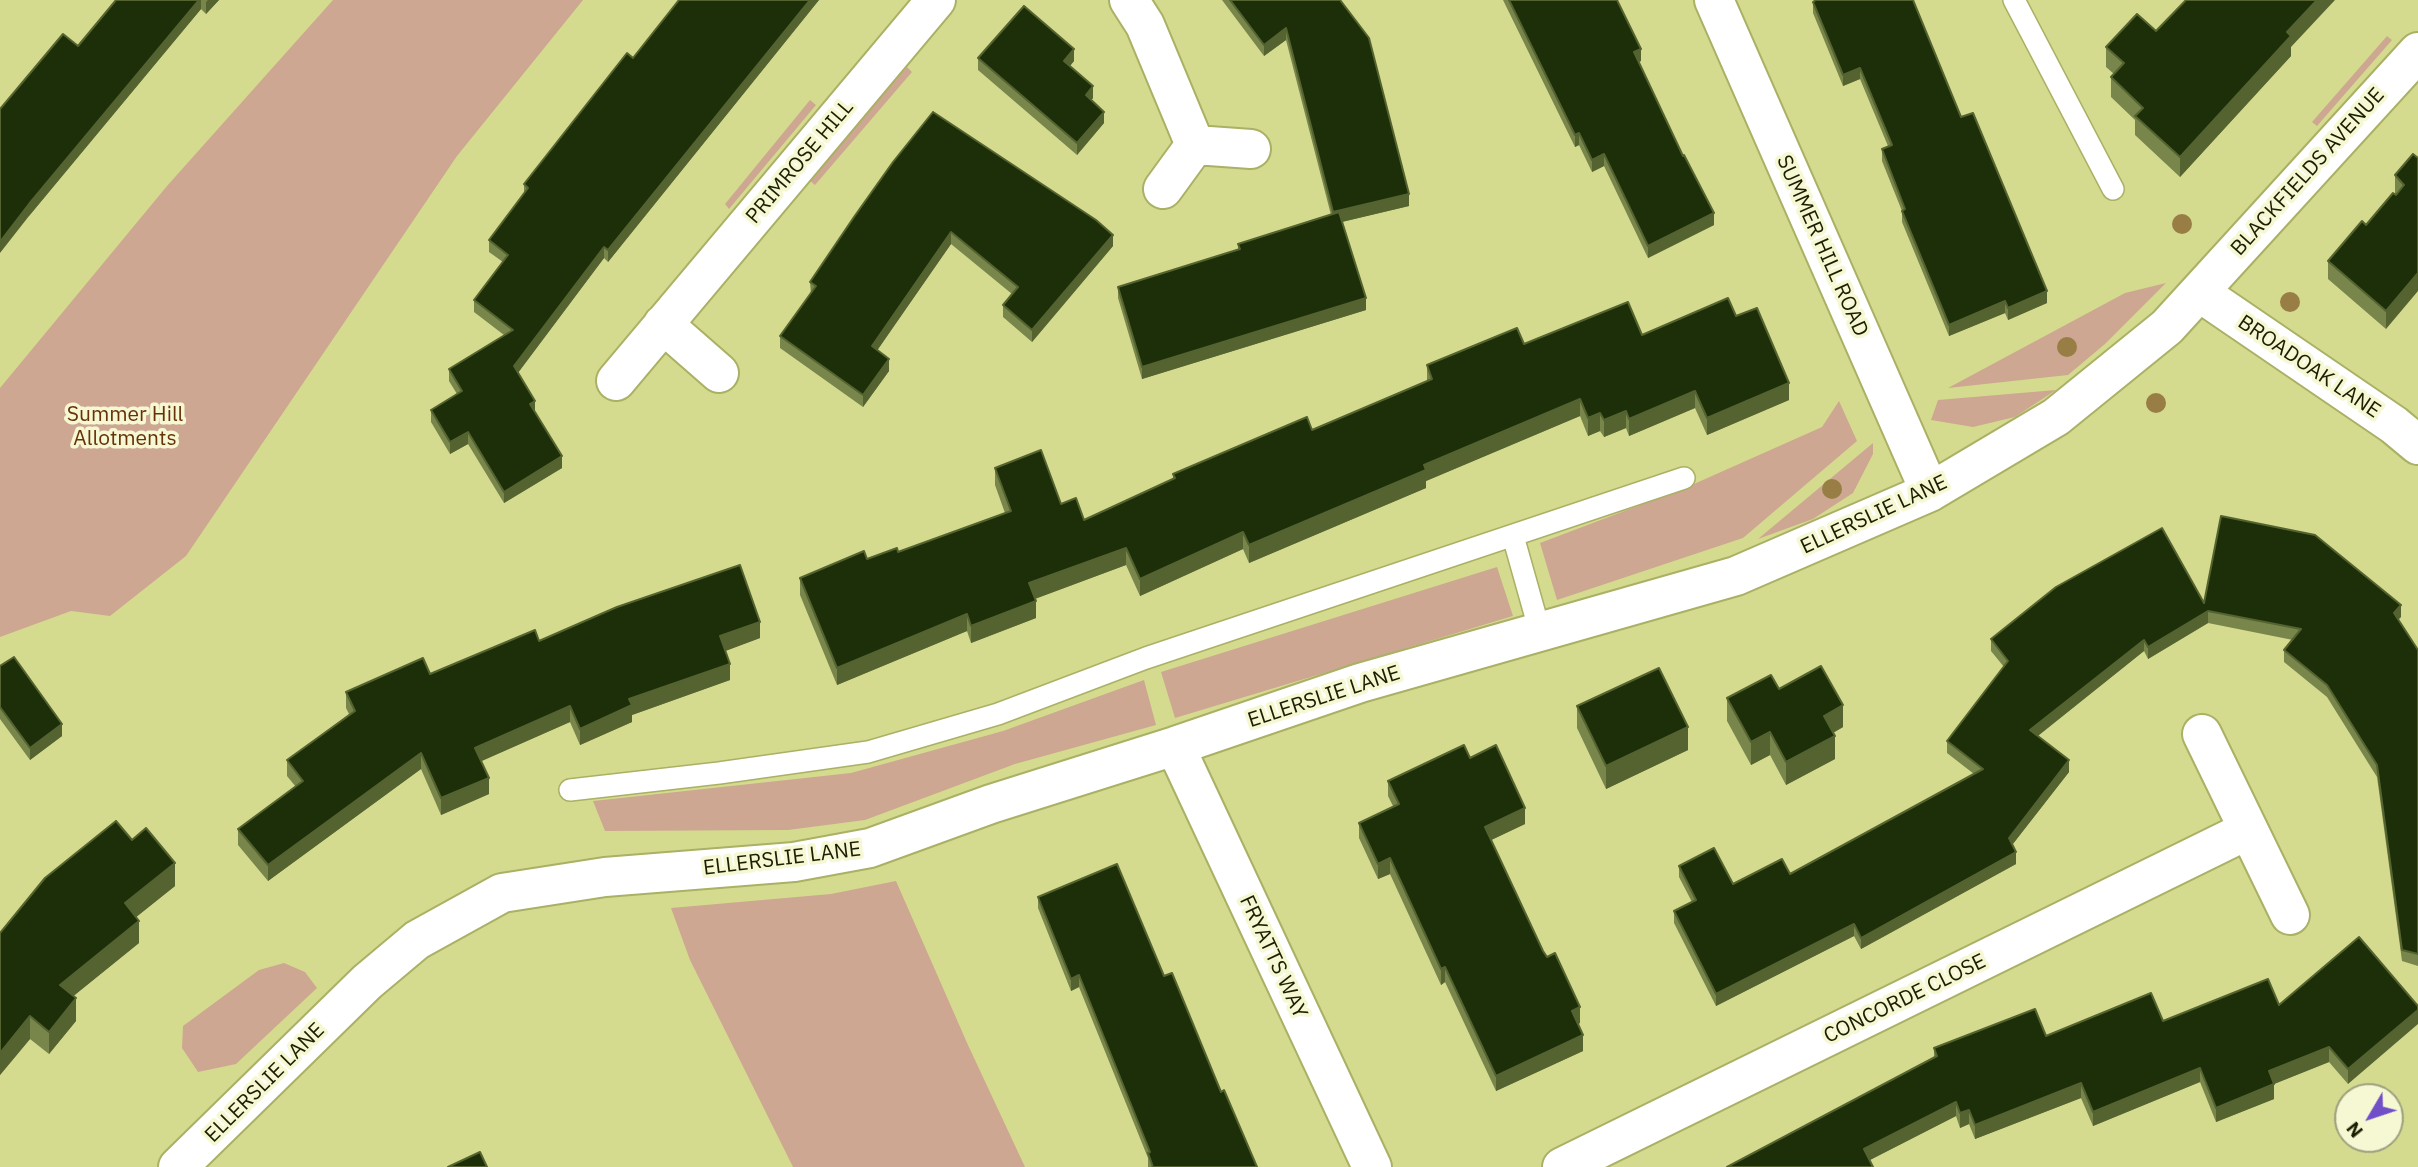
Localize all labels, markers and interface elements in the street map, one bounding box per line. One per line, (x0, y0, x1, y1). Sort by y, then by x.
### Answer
street label: BLACKFIELDS AVENUE (2226, 83, 2390, 261)
street label: PRIMROSE HILL (741, 95, 859, 229)
street label: SUMMER HILL ROAD (1771, 151, 1873, 341)
street label: BROADOAK LANE (2233, 310, 2385, 424)
park label: Summer Hill Allotments (67, 402, 183, 452)
street label: ELLERSLIE LANE (1797, 470, 1951, 560)
street label: ELLERSLIE LANE (1245, 660, 1403, 734)
street label: ELLERSLIE LANE (702, 837, 862, 881)
street label: FRYATTS WAY (1234, 892, 1312, 1022)
street label: CONCORDE CLOSE (1820, 949, 1990, 1049)
street label: ELLERSLIE LANE (200, 1018, 330, 1148)
north arrow (2334, 1083, 2404, 1153)
text: N (2341, 1117, 2368, 1143)

